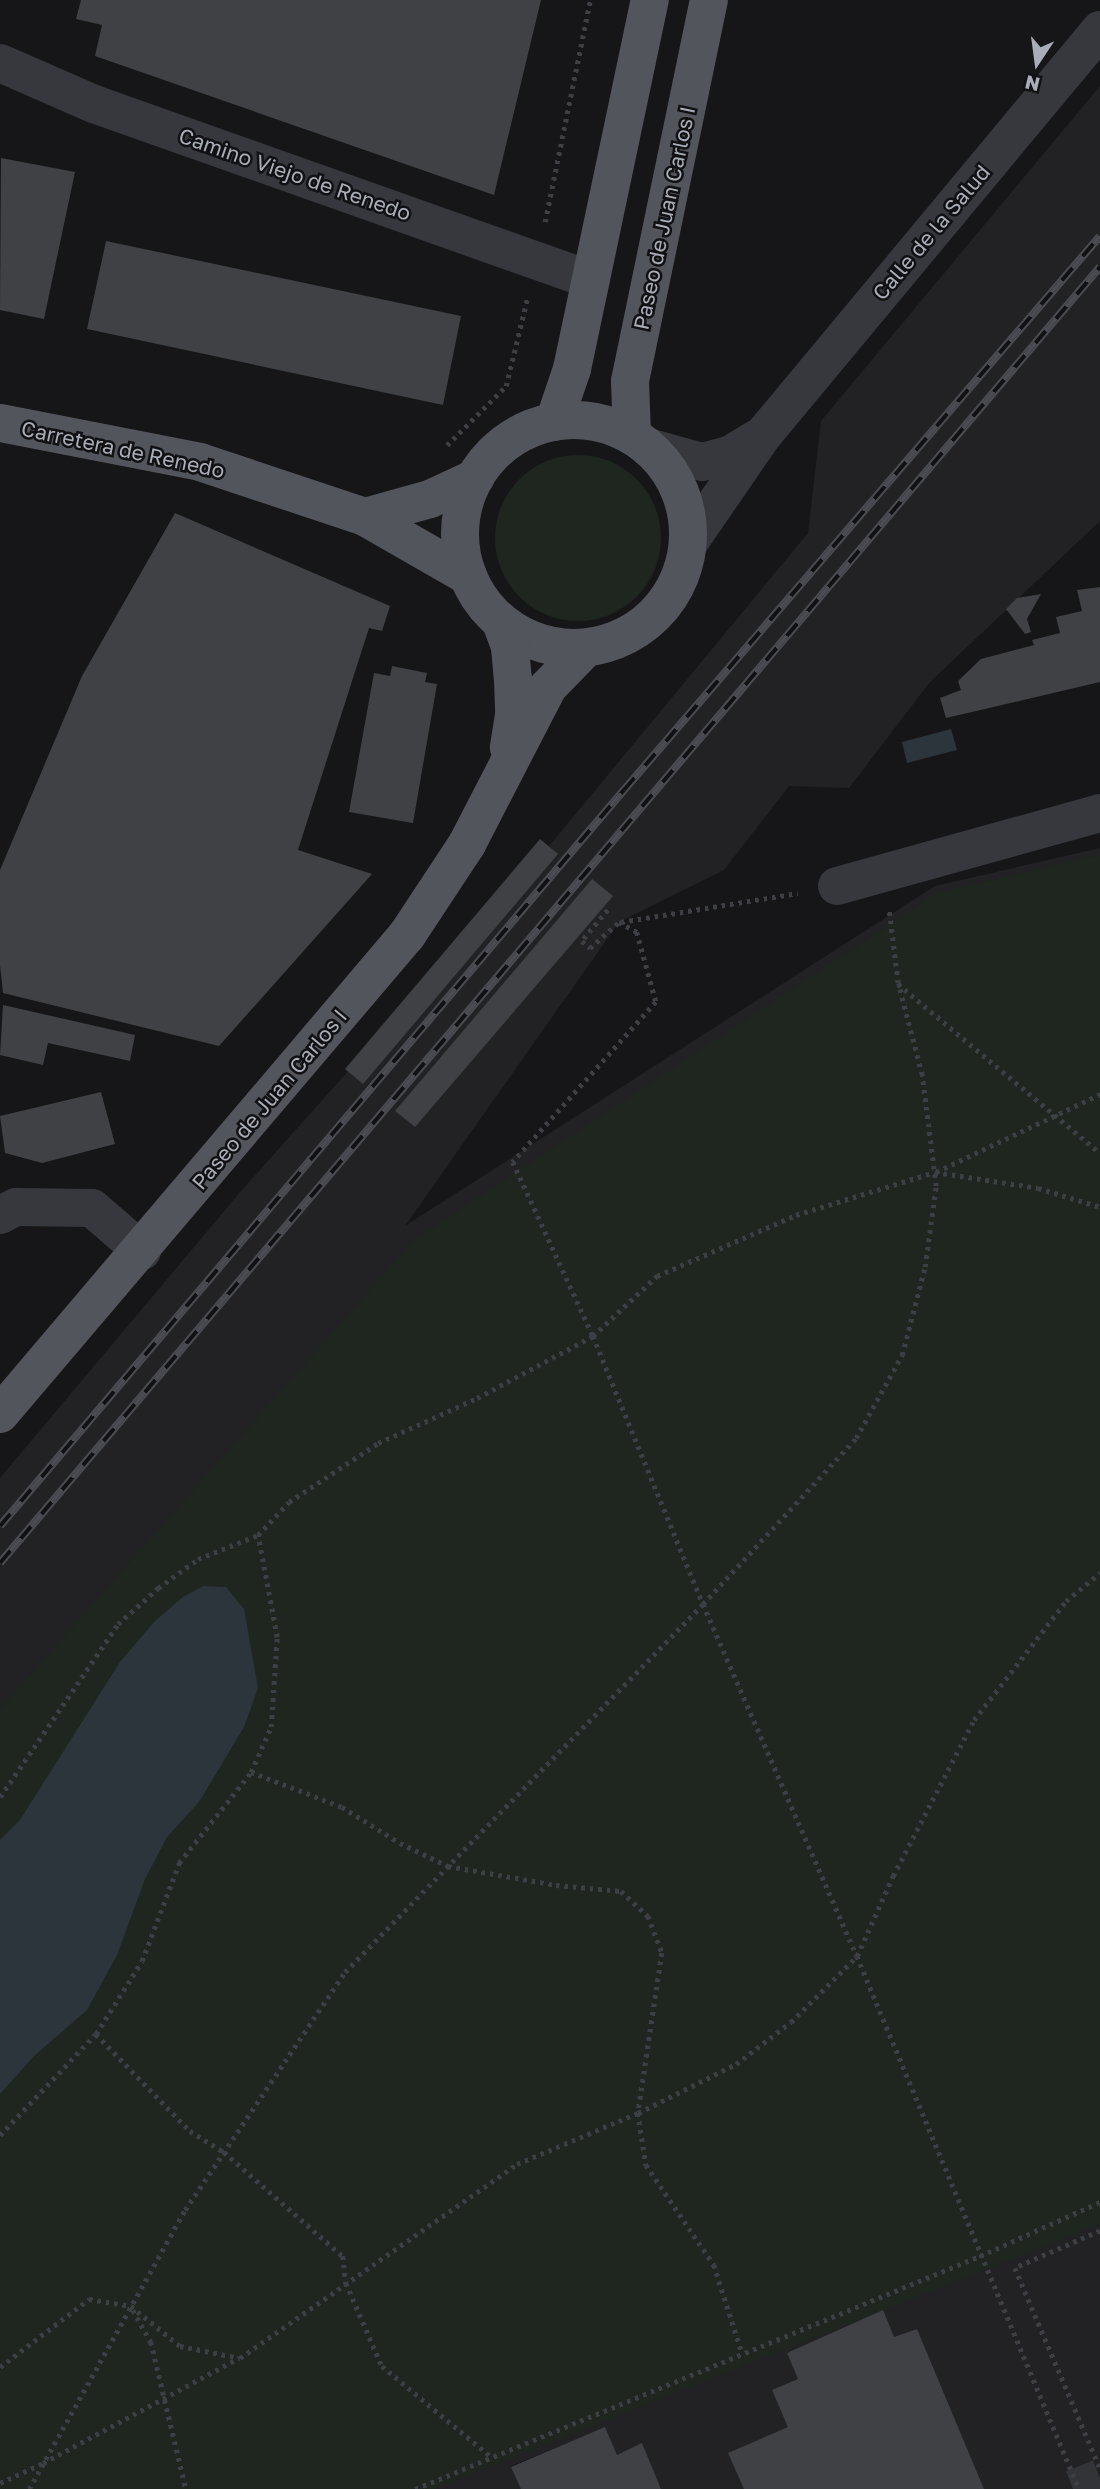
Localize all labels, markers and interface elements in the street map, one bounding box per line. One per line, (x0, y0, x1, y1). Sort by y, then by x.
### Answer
north arrow (1002, 28, 1072, 98)
text: N (1023, 71, 1042, 97)
street label: Paseo de Juan Carlos I (628, 104, 700, 332)
street label: Camino Viejo de Renedo (176, 122, 414, 226)
street label: Calle de la Salud (867, 159, 995, 305)
street label: Carretera de Renedo (19, 415, 227, 483)
street label: Paseo de Juan Carlos I (186, 1004, 352, 1194)

